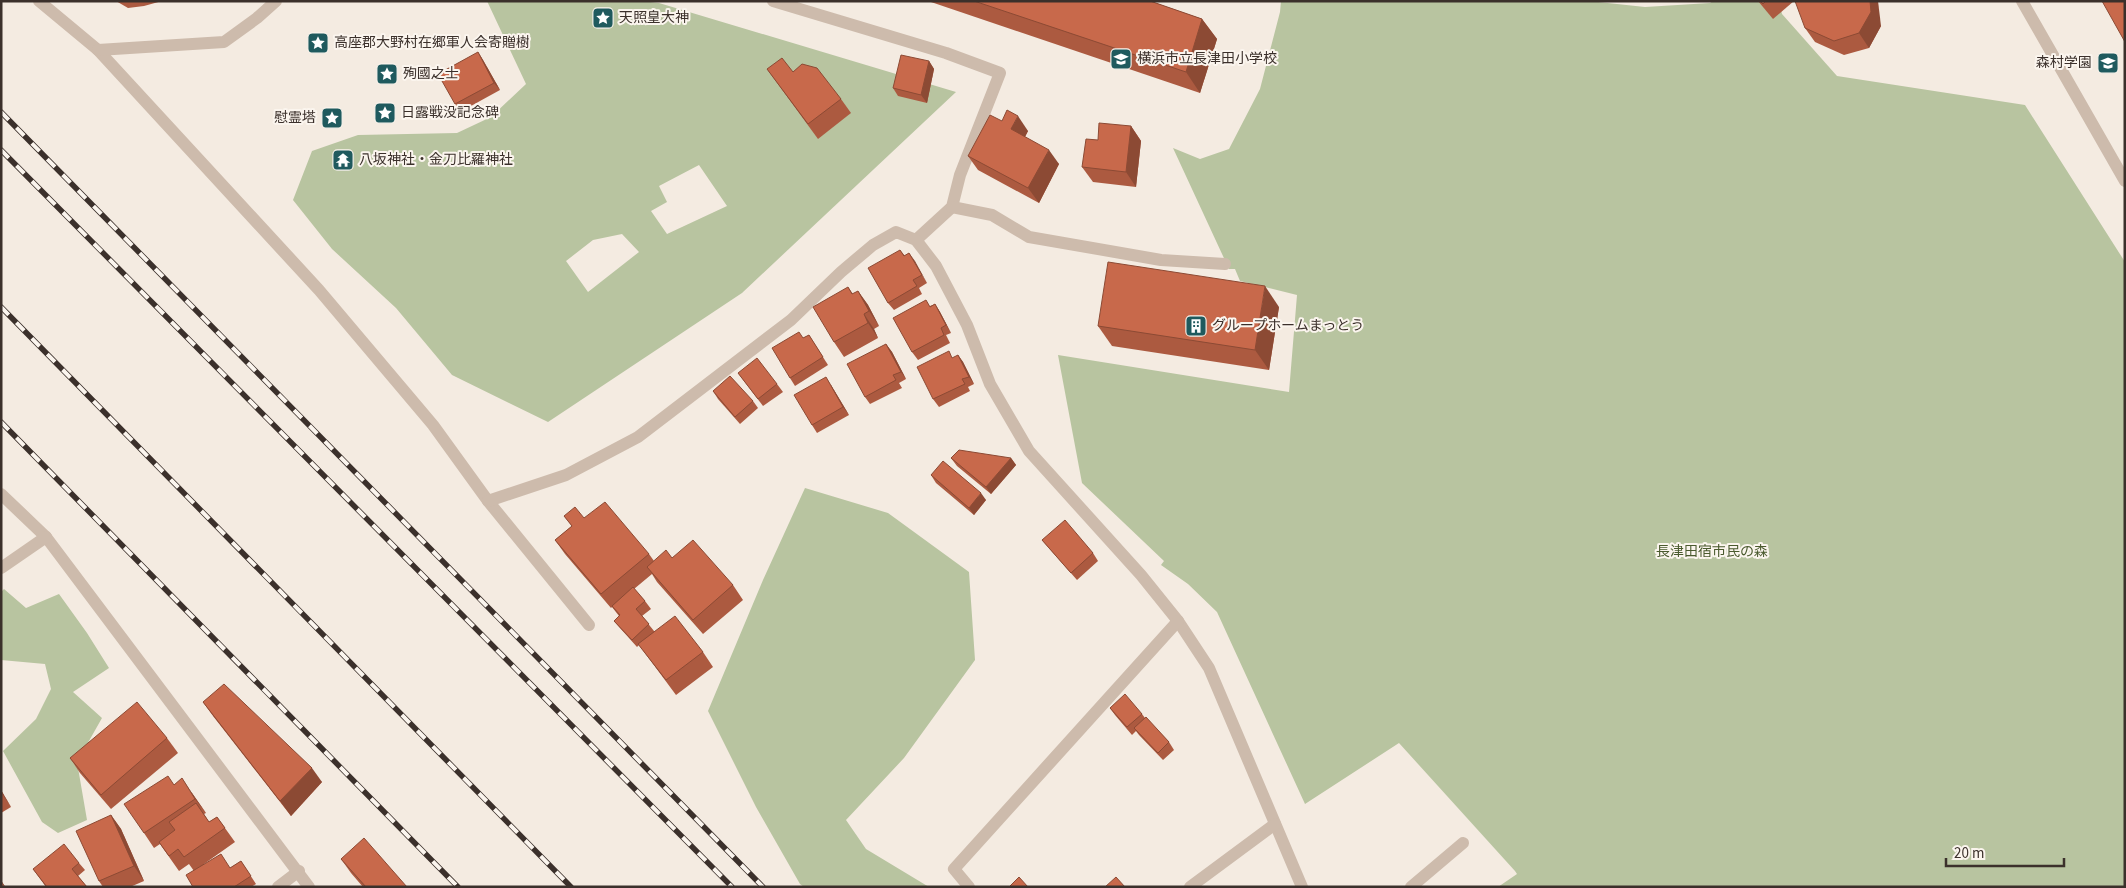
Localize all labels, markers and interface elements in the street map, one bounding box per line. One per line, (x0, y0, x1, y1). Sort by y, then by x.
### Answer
place icon: 天照皇大神 (591, 6, 615, 30)
place label: 天照皇大神 (619, 8, 689, 28)
place icon: 高座郡大野村在郷軍人会寄贈樹 (306, 31, 330, 55)
place label: 高座郡大野村在郷軍人会寄贈樹 (334, 33, 530, 53)
school or university icon: 横浜市立長津田小学校 (1109, 47, 1133, 71)
place label: 横浜市立長津田小学校 (1137, 49, 1277, 69)
school or university icon: 森村学園 (2096, 51, 2120, 75)
place label: 森村学園 (2036, 53, 2092, 73)
place icon: 殉國之士 (375, 62, 399, 86)
place label: 殉國之士 (403, 64, 459, 84)
place icon: 日露戦没記念碑 (373, 101, 397, 125)
place label: 日露戦没記念碑 (401, 103, 499, 123)
place icon: 慰霊塔 (320, 106, 344, 130)
place label: 慰霊塔 (274, 108, 316, 128)
temple icon: 八坂神社・金刀比羅神社 (331, 148, 355, 172)
place label: 八坂神社・金刀比羅神社 (359, 150, 513, 170)
building icon: グループホームまっとう (1184, 314, 1208, 338)
place label: グループホームまっとう (1212, 316, 1364, 336)
park label: 長津田宿市民の森 (1656, 542, 1768, 562)
scale bar (1946, 836, 2064, 868)
text: 20 m (1954, 843, 1984, 864)

